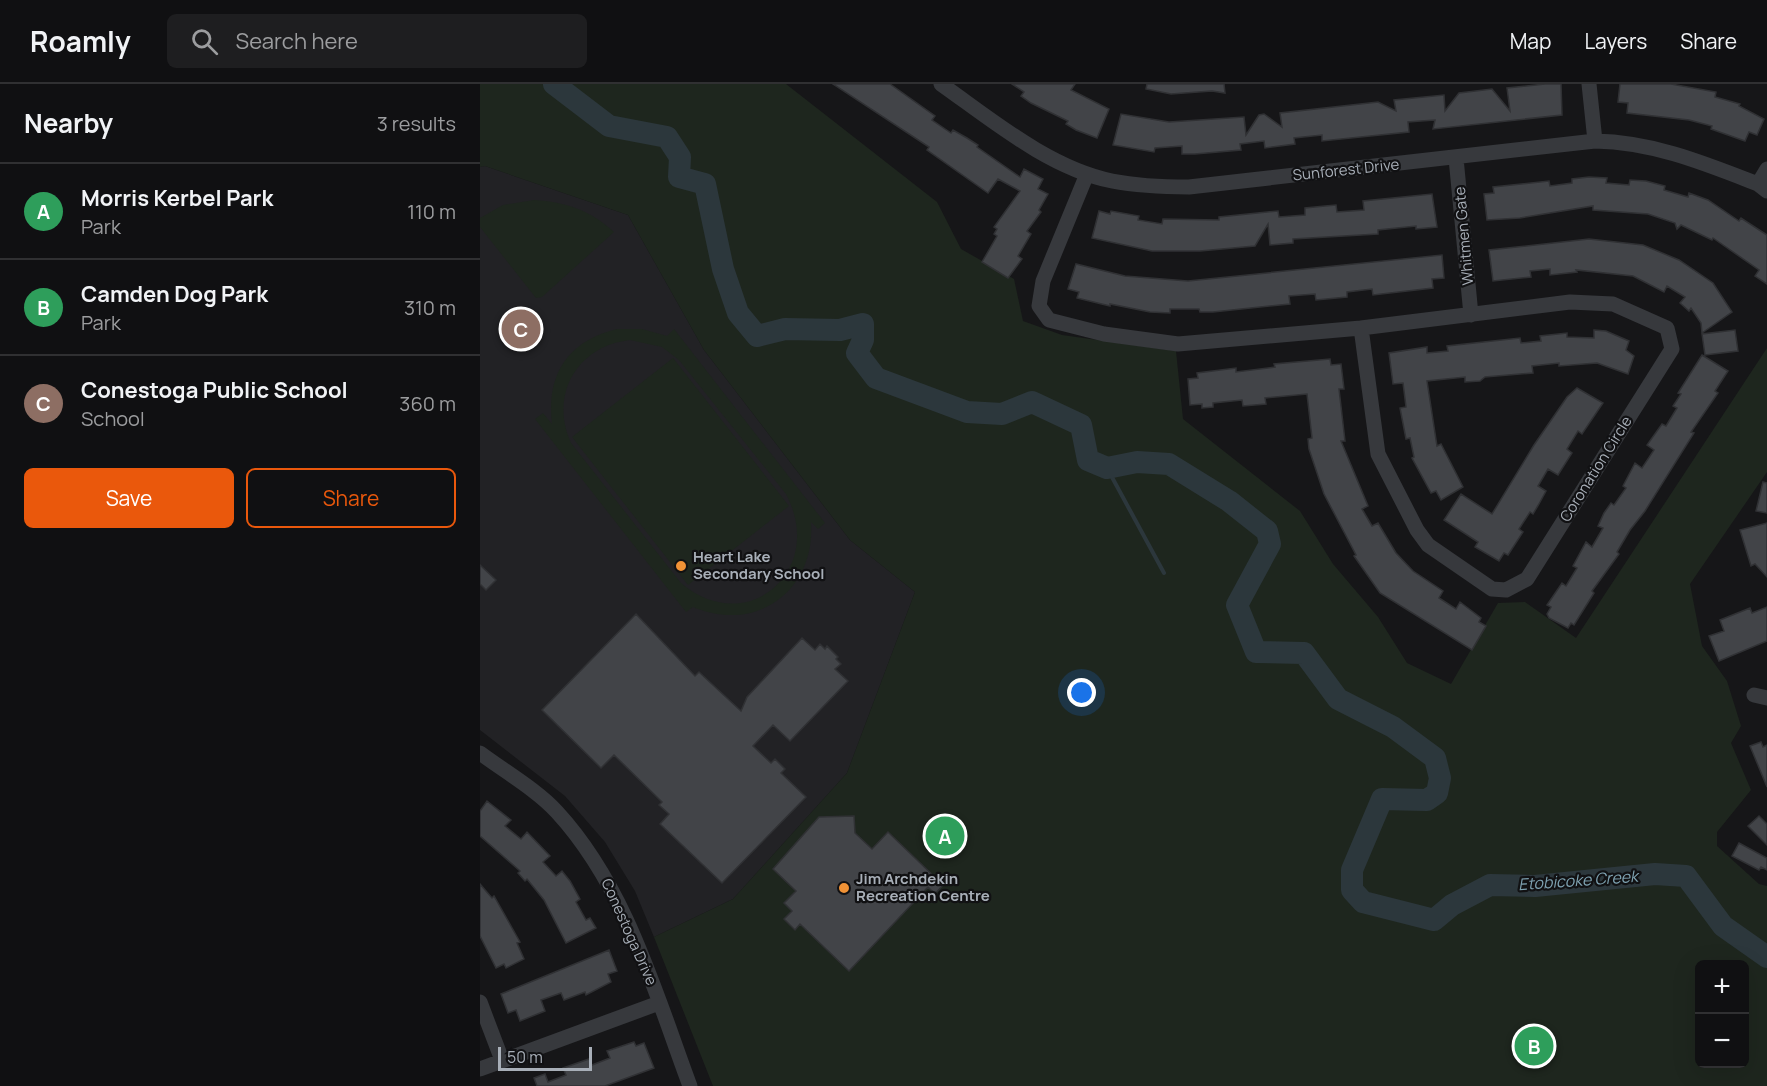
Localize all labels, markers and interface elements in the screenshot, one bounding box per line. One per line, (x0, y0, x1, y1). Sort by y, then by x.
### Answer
search box (167, 14, 587, 68)
text: Roamly (30, 22, 131, 60)
icon: search (188, 25, 221, 58)
text: Search here (236, 26, 358, 56)
text: Map (1510, 27, 1551, 55)
text: Layers (1584, 27, 1647, 55)
text: Share (1680, 27, 1737, 55)
text: Nearby (24, 105, 113, 141)
text: 3 results (377, 110, 456, 137)
street label: Sunforest Drive (1292, 153, 1400, 186)
text: Morris Kerbel Park (81, 183, 273, 213)
street label: Whitmen Gate (1449, 186, 1478, 286)
text: A (37, 198, 50, 225)
text: 110 m (407, 198, 456, 225)
text: Park (81, 213, 121, 240)
text: Camden Dog Park (81, 279, 268, 309)
text: B (37, 294, 50, 321)
text: 310 m (404, 294, 456, 321)
pin: C (502, 306, 540, 352)
text: Park (81, 309, 121, 336)
text: Conestoga Public School (81, 375, 348, 405)
text: C (36, 390, 51, 417)
text: 360 m (399, 390, 456, 417)
text: School (81, 405, 145, 432)
street label: Coronation Circle (1555, 412, 1637, 526)
button: Save (24, 468, 234, 528)
button: Share (246, 468, 456, 528)
place label: Heart Lake Secondary School (693, 546, 824, 584)
marker: Heart Lake Secondary School (674, 559, 688, 573)
your location (1067, 678, 1096, 707)
pin: A (926, 814, 964, 858)
water label: Etobicoke Creek (1517, 865, 1641, 895)
place label: Jim Archdekin Recreation Centre (856, 868, 990, 906)
street label: Conestoga Drive (596, 875, 663, 989)
marker: Jim Archdekin Recreation Centre (837, 881, 851, 895)
map controls (1695, 960, 1749, 1068)
button: + (1695, 960, 1749, 1014)
button: − (1695, 1014, 1749, 1068)
pin: B (1514, 1024, 1554, 1068)
scale bar (498, 1044, 592, 1072)
text: 50 m (507, 1046, 543, 1068)

